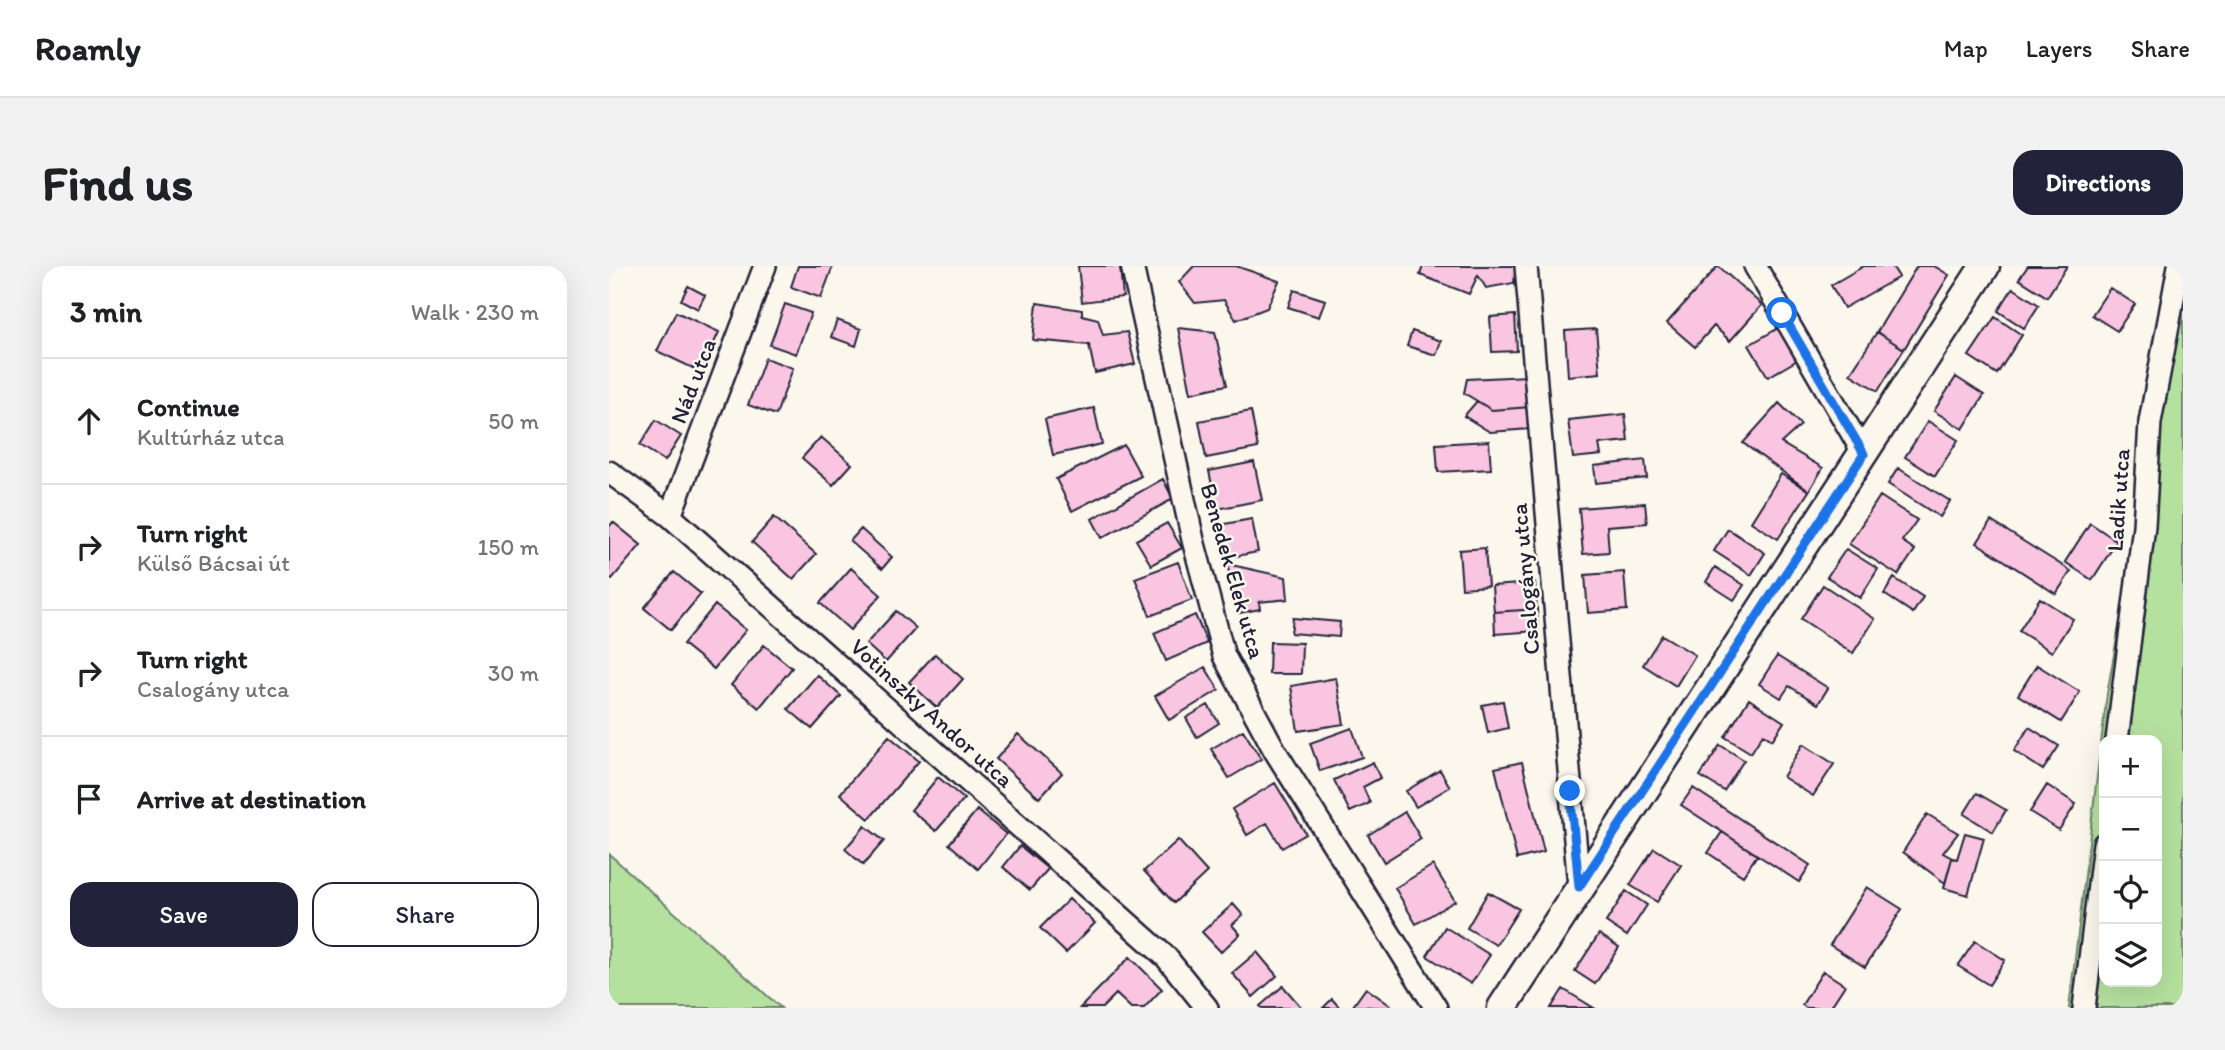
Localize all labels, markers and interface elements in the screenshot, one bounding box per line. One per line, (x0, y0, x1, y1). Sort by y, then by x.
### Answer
text: Roamly (35, 29, 141, 68)
text: Map (1944, 34, 1988, 63)
text: Layers (2026, 34, 2093, 63)
text: Share (2131, 34, 2190, 63)
button: Directions (2013, 150, 2183, 215)
text: Find us (42, 153, 193, 212)
text: 3 min (70, 293, 142, 330)
route start (1766, 297, 1797, 328)
text: Walk · 230 m (411, 298, 539, 326)
street label: Nád utca (664, 335, 722, 427)
text: Continue (137, 391, 240, 423)
icon: ahead (70, 402, 108, 440)
text: 50 m (488, 407, 539, 435)
text: Kultúrház utca (137, 423, 285, 451)
street label: Ladik utca (2100, 447, 2136, 552)
street label: Benedek Elek utca (1195, 480, 1271, 662)
street label: Csalogány utca (1504, 502, 1546, 656)
text: Turn right (137, 517, 248, 549)
icon: right (70, 528, 108, 566)
text: 150 m (478, 533, 539, 561)
text: Külső Bácsai út (137, 549, 290, 577)
street label: Votinszky Andor utca (845, 632, 1019, 794)
text: Turn right (137, 643, 248, 675)
icon: right (70, 654, 108, 692)
text: 30 m (488, 659, 539, 687)
text: Csalogány utca (137, 675, 289, 703)
map controls (2099, 735, 2162, 987)
button: + (2099, 735, 2162, 798)
route end (1554, 775, 1585, 806)
icon: arrive (70, 780, 108, 818)
text: Arrive at destination (137, 783, 366, 815)
button: − (2099, 798, 2162, 861)
button: locate (2099, 861, 2162, 924)
button: Save (70, 882, 298, 947)
button: Share (312, 882, 539, 947)
button: layers (2099, 924, 2162, 987)

